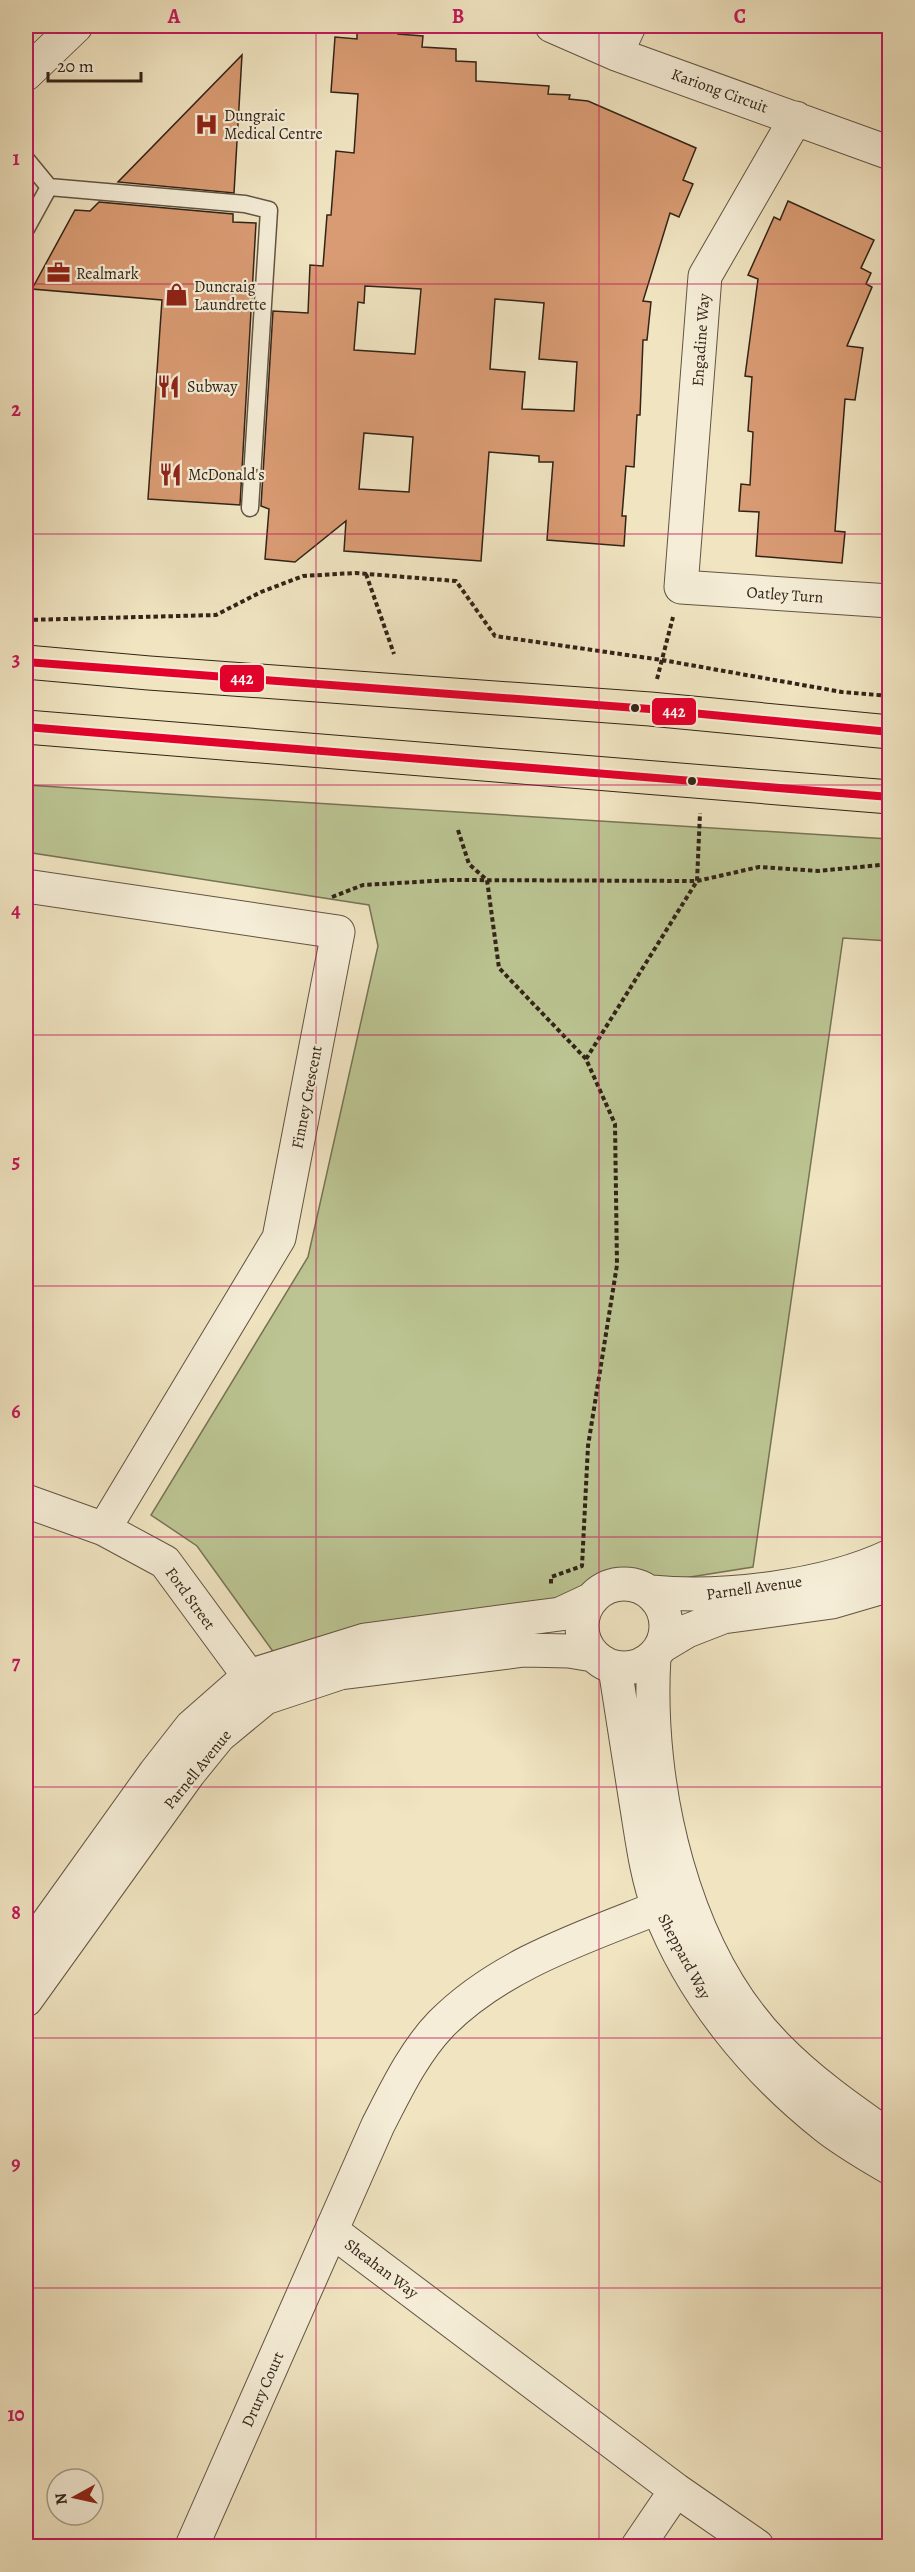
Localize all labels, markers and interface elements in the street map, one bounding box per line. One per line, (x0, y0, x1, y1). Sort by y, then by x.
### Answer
text: A (167, 3, 181, 30)
text: B (452, 3, 464, 30)
text: C (734, 3, 746, 30)
scale bar (48, 45, 141, 83)
text: 20 m (57, 54, 94, 78)
street label: Kariong Circuit (668, 63, 771, 119)
place label: Dungraic Medical Centre (224, 105, 323, 145)
hospital icon: Dungraic Medical Centre (193, 111, 219, 137)
text: 1 (12, 145, 20, 172)
office icon: Realmark (45, 260, 71, 286)
place label: Realmark (76, 263, 139, 285)
place label: Duncraig Laundrette (194, 276, 266, 316)
shop icon: Duncraig Laundrette (163, 282, 189, 308)
street label: Engadine Way (687, 292, 715, 387)
restaurant icon: Subway (156, 373, 182, 399)
place label: Subway (187, 376, 238, 398)
text: 2 (11, 396, 21, 423)
restaurant icon: McDonald's (157, 461, 183, 487)
place label: McDonald's (188, 464, 265, 486)
street label: Oatley Turn (746, 581, 824, 609)
text: 3 (12, 646, 20, 673)
line badge: 442 (219, 664, 265, 693)
text: 442 (231, 668, 254, 690)
line badge: 442 (651, 697, 697, 726)
text: 442 (663, 701, 686, 723)
unlabelled marker (629, 702, 641, 714)
unlabelled marker (686, 775, 698, 787)
text: 4 (11, 897, 21, 924)
street label: Finney Crescent (286, 1044, 328, 1151)
text: 5 (12, 1148, 20, 1175)
text: 6 (11, 1398, 21, 1425)
street label: Ford Street (160, 1563, 220, 1634)
street label: Parnell Avenue (705, 1570, 804, 1606)
text: 7 (12, 1649, 21, 1676)
street label: Parnell Avenue (159, 1725, 237, 1814)
text: 8 (11, 1899, 21, 1926)
street label: Sheppard Way (652, 1910, 716, 2004)
text: 9 (11, 2150, 21, 2177)
street label: Sheahan Way (340, 2234, 424, 2304)
street label: Drury Court (237, 2348, 289, 2431)
text: 10 (7, 2401, 25, 2428)
north arrow (45, 2467, 105, 2527)
text: N (49, 2491, 73, 2506)

